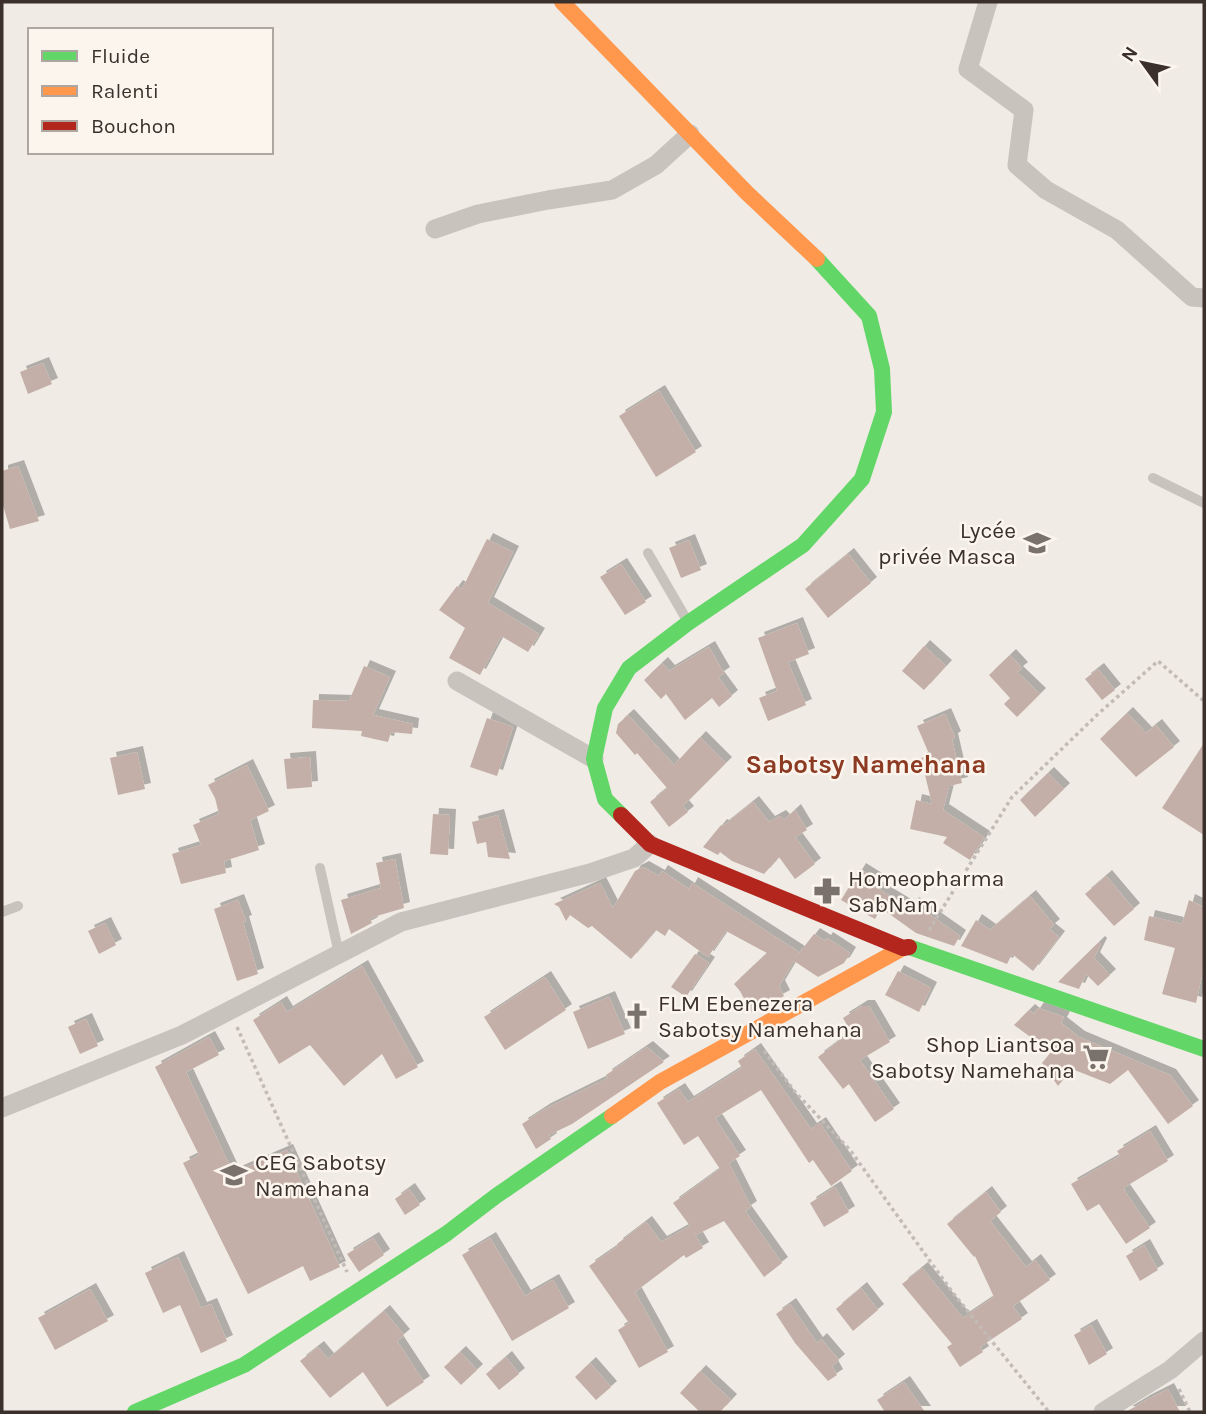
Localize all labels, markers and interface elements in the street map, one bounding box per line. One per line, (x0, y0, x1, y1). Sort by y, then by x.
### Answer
legend (28, 28, 273, 154)
north arrow (1108, 28, 1178, 98)
text: N (1117, 43, 1143, 66)
text: Fluide (91, 44, 150, 68)
text: Ralenti (91, 79, 159, 103)
text: Bouchon (91, 114, 176, 138)
place label: Lycée privée Masca (878, 517, 1016, 570)
school or university icon: Lycée privée Masca (1022, 528, 1052, 558)
district label: Sabotsy Namehana (746, 749, 986, 780)
place label: Homeopharma SabNam (848, 865, 1004, 918)
pharmacy icon: Homeopharma SabNam (812, 876, 842, 906)
place label: FLM Ebenezera Sabotsy Namehana (658, 990, 862, 1043)
church icon: FLM Ebenezera Sabotsy Namehana (622, 1001, 652, 1031)
place label: Shop Liantsoa Sabotsy Namehana (871, 1031, 1075, 1084)
supermarket icon: Shop Liantsoa Sabotsy Namehana (1081, 1042, 1111, 1072)
place label: CEG Sabotsy Namehana (255, 1149, 386, 1202)
school or university icon: CEG Sabotsy Namehana (219, 1160, 249, 1190)

